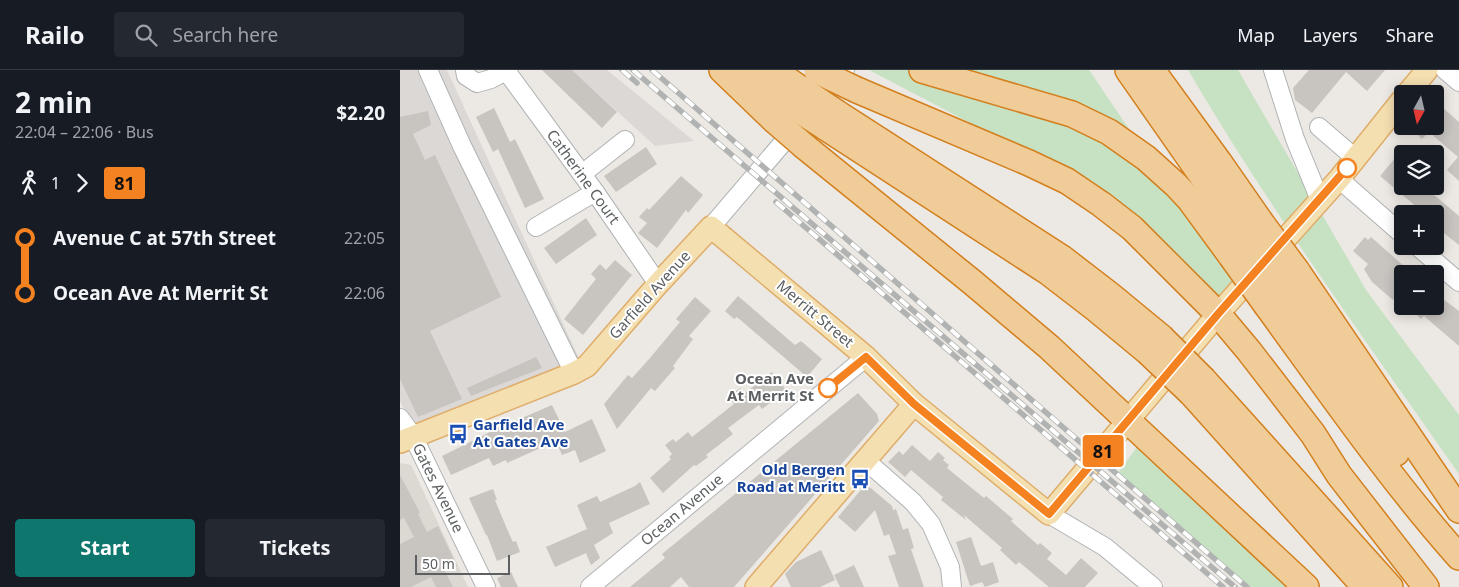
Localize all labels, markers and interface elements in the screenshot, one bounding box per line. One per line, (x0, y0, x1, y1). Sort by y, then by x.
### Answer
search box (114, 12, 464, 57)
text: Railo (25, 18, 84, 51)
icon: search (132, 21, 160, 49)
text: Search here (172, 22, 278, 48)
text: Map (1237, 23, 1275, 47)
text: Layers (1303, 23, 1358, 47)
text: Share (1386, 23, 1434, 47)
text: 2 min (15, 83, 92, 121)
north arrow (1394, 85, 1444, 135)
map controls (1394, 85, 1444, 315)
text: $2.20 (336, 100, 385, 126)
text: 22:04 – 22:06 · Bus (15, 121, 154, 143)
street label: Catherine Court (543, 125, 625, 228)
button: layers (1394, 145, 1444, 195)
unlabelled marker (1337, 158, 1357, 178)
icon: walk (15, 169, 43, 197)
icon: forward (68, 169, 96, 197)
text: 81 (114, 171, 135, 195)
text: 1 (51, 172, 60, 194)
button: + (1394, 205, 1444, 255)
text: Avenue C at 57th Street (53, 225, 276, 251)
text: 22:05 (344, 227, 385, 249)
street label: Garfield Avenue (604, 246, 694, 343)
button: − (1394, 265, 1444, 315)
street label: Merritt Street (773, 275, 859, 352)
text: Ocean Ave At Merrit St (53, 280, 268, 306)
text: 22:06 (344, 282, 385, 304)
place label: Ocean Ave At Merrit St (727, 368, 814, 405)
marker: Ocean Ave At Merrit St (818, 378, 838, 398)
place label: Garfield Ave At Gates Ave (473, 414, 568, 451)
bus stop icon: Garfield Ave At Gates Ave (447, 423, 469, 445)
line badge: 81 (1080, 435, 1126, 467)
text: 81 (1093, 439, 1113, 463)
street label: Gates Avenue (409, 440, 469, 536)
place label: Old Bergen Road at Meritt (737, 459, 845, 496)
bus stop icon: Old Bergen Road at Meritt (849, 468, 871, 490)
street label: Ocean Avenue (636, 469, 727, 550)
button: Start (15, 519, 195, 577)
button: Tickets (205, 519, 385, 577)
scale bar (415, 552, 510, 575)
text: 50 m (422, 554, 455, 573)

